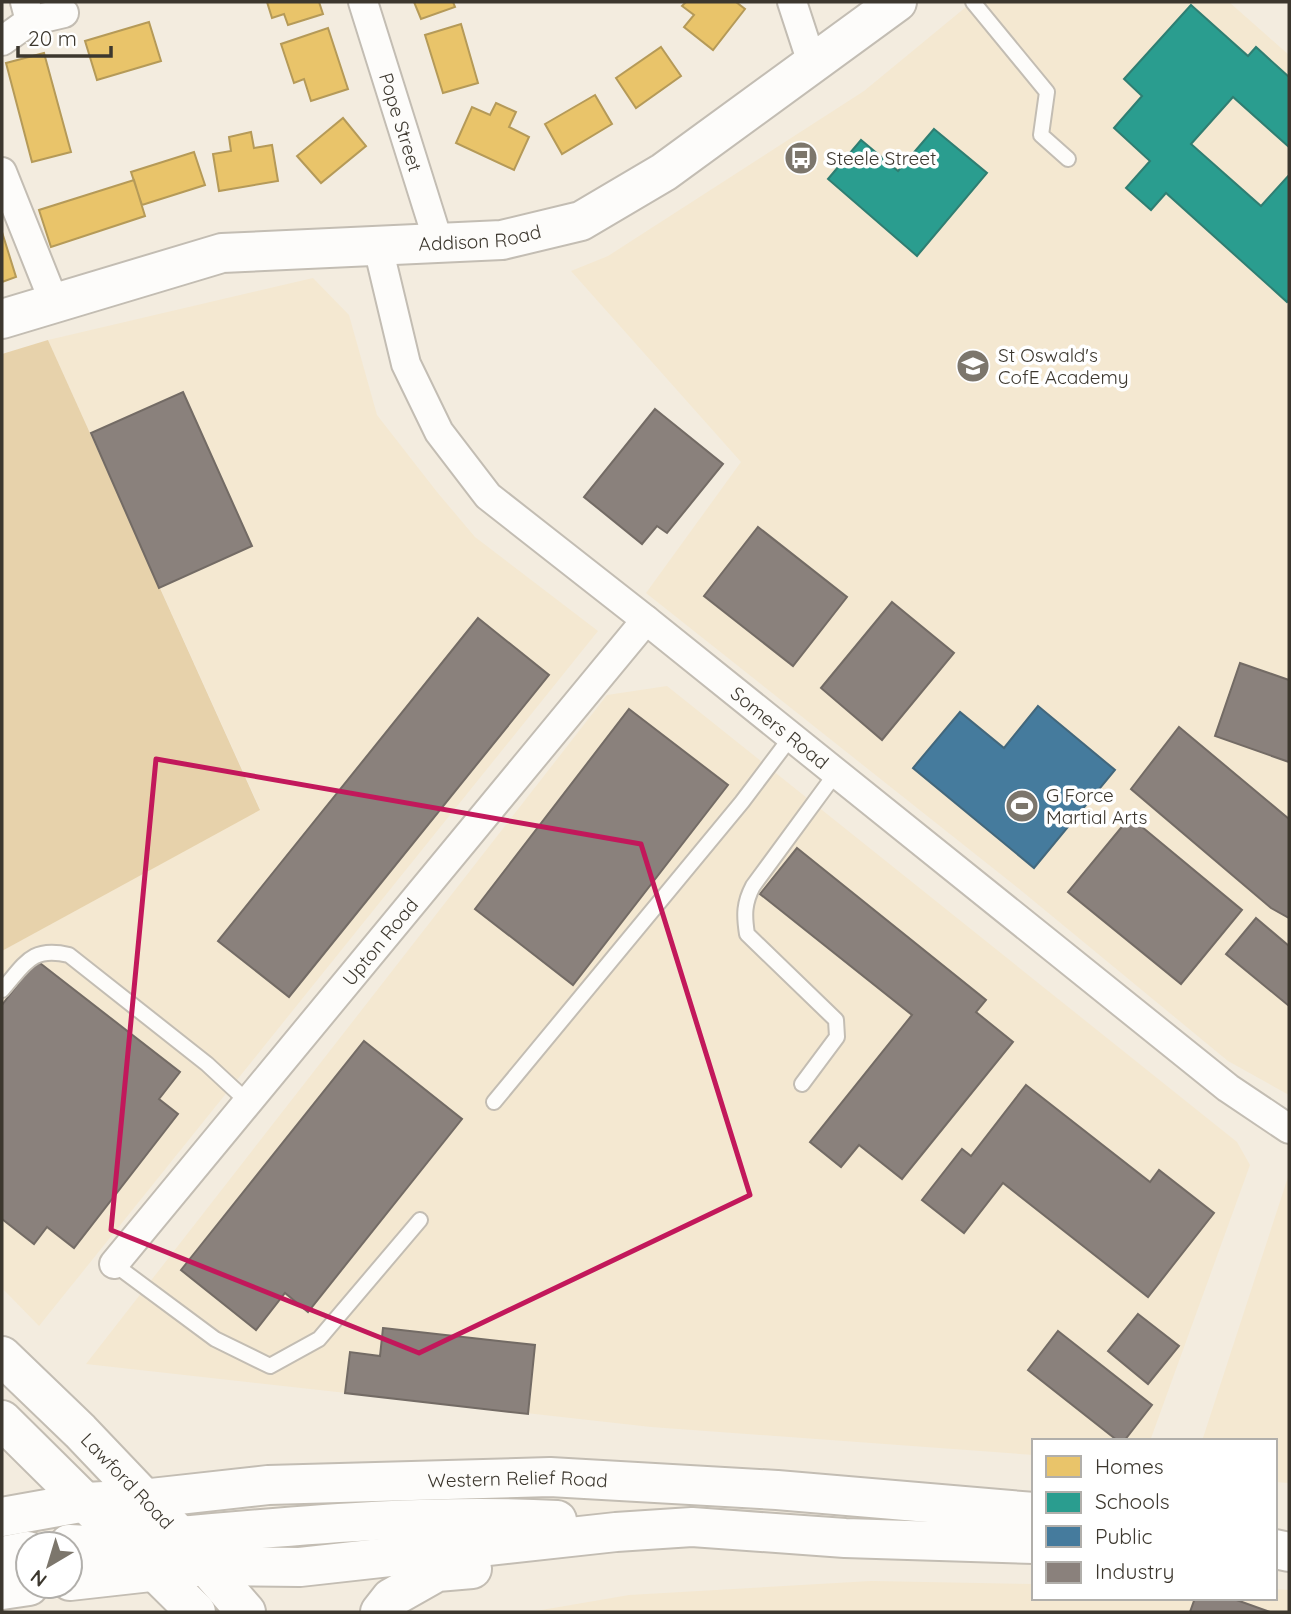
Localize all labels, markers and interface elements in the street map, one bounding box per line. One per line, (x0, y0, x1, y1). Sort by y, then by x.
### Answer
scale bar (18, 14, 110, 58)
text: 20 m (28, 25, 77, 51)
street label: Pope Street (374, 70, 427, 175)
bus stop icon: Steele Street (782, 139, 820, 177)
place label: Steele Street (826, 146, 937, 170)
street label: Addison Road (418, 219, 543, 256)
place label: St Oswald's CofE Academy (998, 343, 1129, 389)
school or university icon: St Oswald's CofE Academy (954, 347, 992, 385)
street label: Somers Road (726, 681, 834, 774)
place label: G Force Martial Arts (1046, 783, 1148, 829)
sports icon: G Force Martial Arts (1003, 787, 1041, 825)
street label: Upton Road (337, 893, 423, 990)
street label: Lawford Road (76, 1428, 179, 1534)
legend (1032, 1439, 1277, 1600)
text: Homes (1095, 1453, 1164, 1479)
street label: Western Relief Road (427, 1465, 608, 1492)
text: Schools (1095, 1488, 1170, 1514)
text: Public (1095, 1523, 1152, 1549)
north arrow (14, 1530, 84, 1600)
text: Industry (1095, 1558, 1174, 1584)
text: N (26, 1565, 51, 1592)

